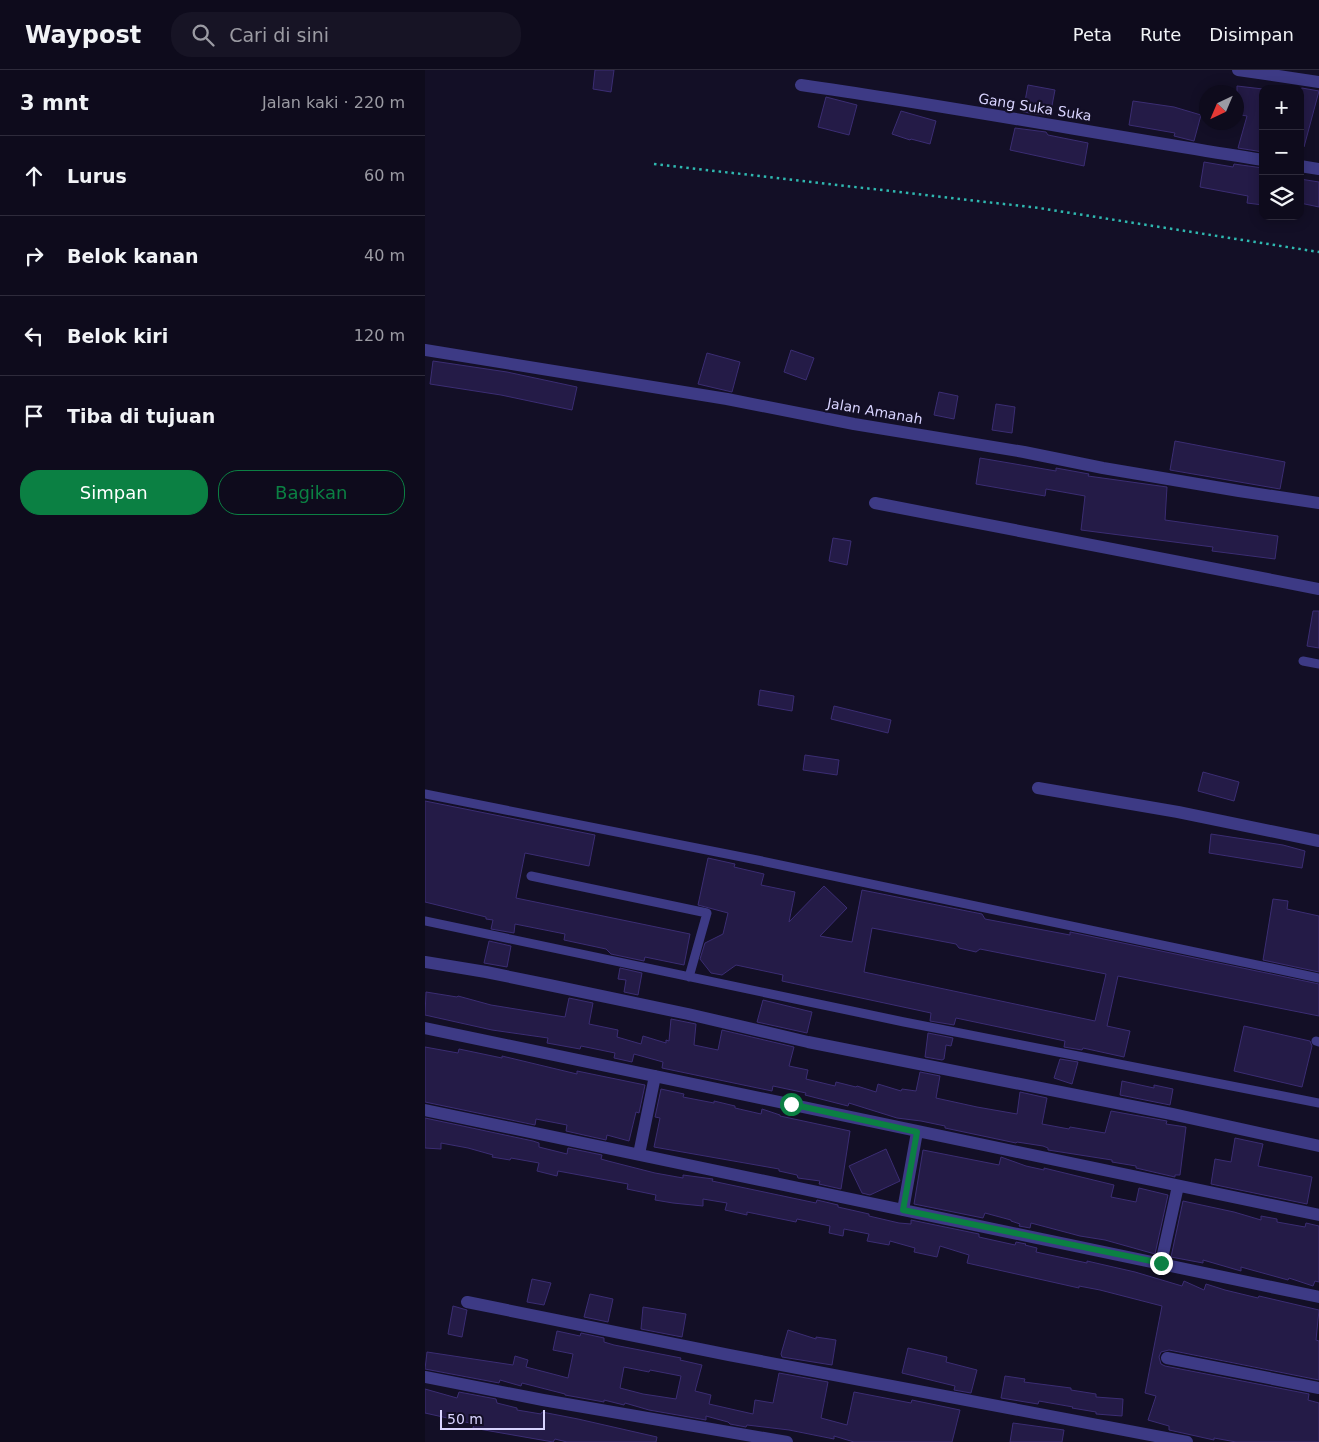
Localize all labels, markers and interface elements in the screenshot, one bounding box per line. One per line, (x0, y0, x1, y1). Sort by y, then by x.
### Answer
search box (171, 12, 521, 57)
text: Waypost (25, 21, 141, 49)
icon: search (189, 21, 217, 49)
text: Cari di sini (229, 24, 329, 46)
text: Peta (1073, 24, 1112, 45)
text: Rute (1140, 24, 1181, 45)
text: Disimpan (1209, 24, 1294, 45)
north arrow (1199, 85, 1244, 130)
map controls (1259, 85, 1304, 220)
button: + (1259, 85, 1304, 130)
street label: Gang Suka Suka (977, 90, 1093, 124)
text: 3 mnt (20, 91, 89, 115)
text: Jalan kaki · 220 m (262, 93, 405, 112)
button: − (1259, 130, 1304, 175)
icon: ahead (20, 162, 48, 190)
text: Lurus (67, 165, 127, 187)
text: 60 m (364, 166, 405, 185)
button: layers (1259, 175, 1304, 220)
icon: right (20, 242, 48, 270)
text: Belok kanan (67, 245, 199, 267)
text: 40 m (364, 246, 405, 265)
icon: left (20, 322, 48, 350)
text: Belok kiri (67, 325, 168, 347)
text: 120 m (354, 326, 405, 345)
street label: Jalan Amanah (825, 395, 924, 427)
icon: arrive (20, 402, 48, 430)
text: Tiba di tujuan (67, 405, 215, 427)
button: Simpan (20, 470, 208, 515)
button: Bagikan (218, 470, 405, 515)
route start (780, 1093, 803, 1116)
route end (1150, 1252, 1173, 1275)
scale bar (440, 1407, 545, 1430)
text: 50 m (447, 1411, 483, 1427)

